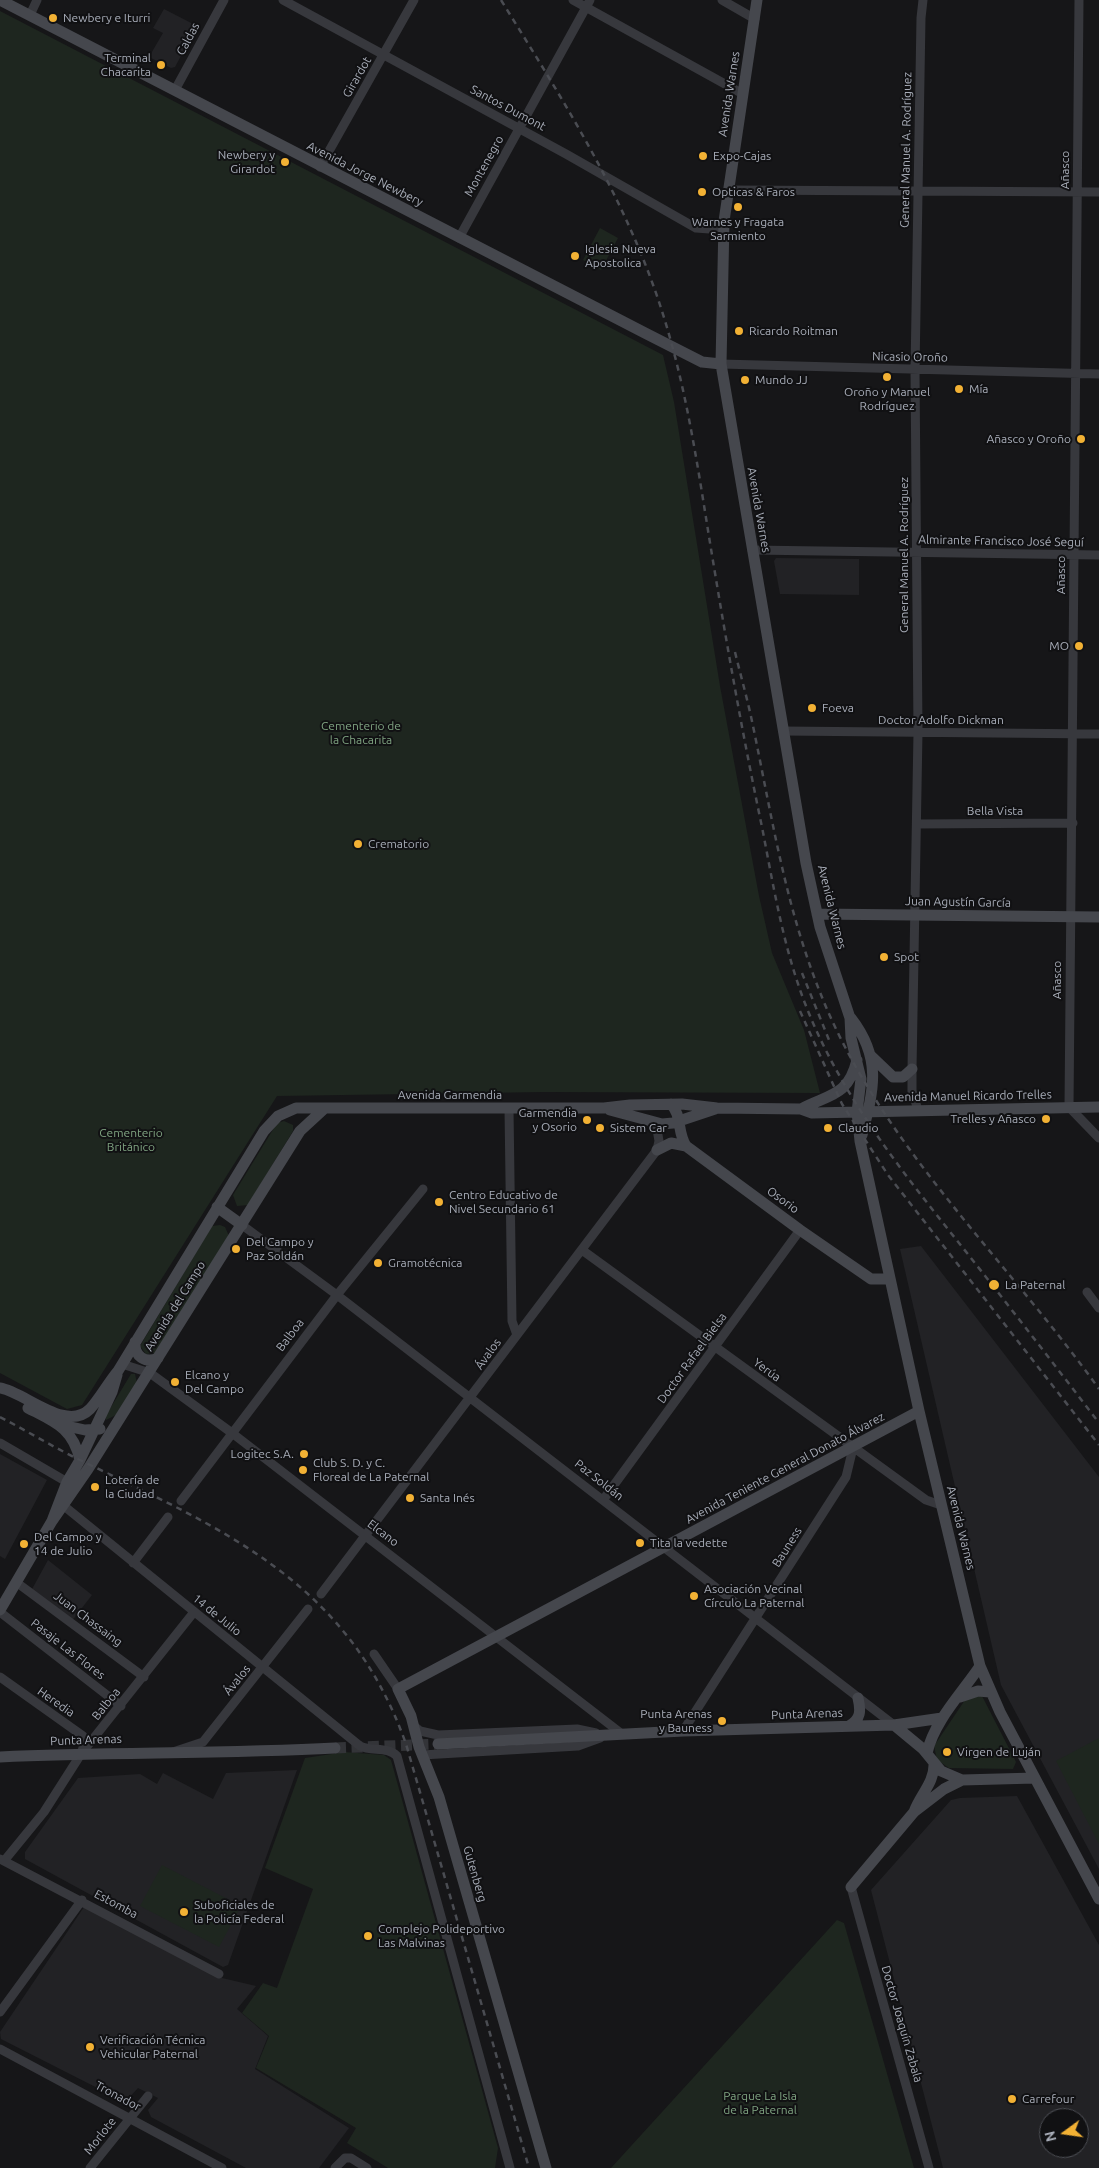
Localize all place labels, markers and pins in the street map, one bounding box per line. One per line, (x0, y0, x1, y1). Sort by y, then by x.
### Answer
place label: Newbery e Iturri (63, 11, 151, 25)
marker: Newbery e Iturri (47, 12, 59, 24)
place label: Terminal Chacarita (101, 51, 151, 79)
marker: Terminal Chacarita (155, 59, 167, 71)
place label: Newbery y Girardot (218, 148, 275, 176)
place label: Expo-Cajas (713, 149, 771, 163)
marker: Expo-Cajas (697, 150, 709, 162)
marker: Newbery y Girardot (279, 156, 291, 168)
place label: Opticas & Faros (712, 185, 795, 199)
marker: Opticas & Faros (696, 186, 708, 198)
marker: Warnes y Fragata Sarmiento (732, 201, 744, 213)
place label: Warnes y Fragata Sarmiento (692, 215, 784, 243)
place label: Iglesia Nueva Apostolica (585, 242, 656, 270)
marker: Iglesia Nueva Apostolica (569, 250, 581, 262)
place label: Ricardo Roitman (749, 324, 838, 338)
marker: Ricardo Roitman (733, 325, 745, 337)
marker: Oroño y Manuel Rodríguez (881, 371, 893, 383)
place label: Mundo JJ (755, 373, 808, 387)
marker: Mundo JJ (739, 374, 751, 386)
place label: Mía (969, 382, 989, 396)
marker: Mía (953, 383, 965, 395)
place label: Oroño y Manuel Rodríguez (844, 385, 930, 413)
place label: Añasco y Oroño (986, 432, 1071, 446)
marker: Añasco y Oroño (1075, 433, 1087, 445)
place label: MO (1049, 639, 1069, 653)
marker: MO (1073, 640, 1085, 652)
place label: Foeva (822, 701, 854, 715)
marker: Foeva (806, 702, 818, 714)
place label: Crematorio (368, 837, 429, 851)
marker: Crematorio (352, 838, 364, 850)
place label: Spot (894, 950, 919, 964)
marker: Spot (878, 951, 890, 963)
place label: Garmendia y Osorio (518, 1106, 577, 1134)
place label: Trelles y Añasco (951, 1112, 1036, 1126)
marker: Trelles y Añasco (1040, 1113, 1052, 1125)
marker: Garmendia y Osorio (581, 1114, 593, 1126)
place label: Sistem Car (610, 1121, 667, 1135)
place label: Claudio (838, 1121, 878, 1135)
marker: Sistem Car (594, 1122, 606, 1134)
marker: Claudio (822, 1122, 834, 1134)
place label: Centro Educativo de Nivel Secundario 61 (449, 1188, 558, 1216)
marker: Centro Educativo de Nivel Secundario 61 (433, 1196, 445, 1208)
place label: Del Campo y Paz Soldán (246, 1235, 313, 1263)
marker: Del Campo y Paz Soldán (230, 1243, 242, 1255)
place label: Gramotécnica (388, 1256, 462, 1270)
marker: Gramotécnica (372, 1257, 384, 1269)
marker: La Paternal (987, 1278, 1001, 1292)
place label: La Paternal (1005, 1278, 1065, 1292)
place label: Elcano y Del Campo (185, 1368, 244, 1396)
marker: Elcano y Del Campo (169, 1376, 181, 1388)
place label: Logitec S.A. (231, 1447, 294, 1461)
marker: Logitec S.A. (298, 1448, 310, 1460)
place label: Club S. D. y C. Floreal de La Paternal (313, 1456, 429, 1484)
marker: Club S. D. y C. Floreal de La Paternal (297, 1464, 309, 1476)
place label: Lotería de la Ciudad (105, 1473, 159, 1501)
marker: Lotería de la Ciudad (89, 1481, 101, 1493)
place label: Santa Inés (420, 1491, 475, 1505)
marker: Santa Inés (404, 1492, 416, 1504)
place label: Del Campo y 14 de Julio (34, 1530, 101, 1558)
place label: Tita la vedette (650, 1536, 728, 1550)
marker: Tita la vedette (634, 1537, 646, 1549)
marker: Del Campo y 14 de Julio (18, 1538, 30, 1550)
place label: Asociación Vecinal Círculo La Paternal (704, 1582, 804, 1610)
marker: Asociación Vecinal Círculo La Paternal (688, 1590, 700, 1602)
place label: Punta Arenas y Bauness (640, 1707, 712, 1735)
marker: Punta Arenas y Bauness (716, 1715, 728, 1727)
place label: Virgen de Luján (957, 1745, 1041, 1759)
marker: Virgen de Luján (941, 1746, 953, 1758)
place label: Suboficiales de la Policía Federal (194, 1898, 284, 1926)
marker: Suboficiales de la Policía Federal (178, 1906, 190, 1918)
place label: Complejo Polideportivo Las Malvinas (378, 1922, 505, 1950)
marker: Complejo Polideportivo Las Malvinas (362, 1930, 374, 1942)
place label: Verificación Técnica Vehicular Paternal (100, 2033, 205, 2061)
marker: Verificación Técnica Vehicular Paternal (84, 2041, 96, 2053)
place label: Carrefour (1022, 2092, 1074, 2106)
marker: Carrefour (1006, 2093, 1018, 2105)

